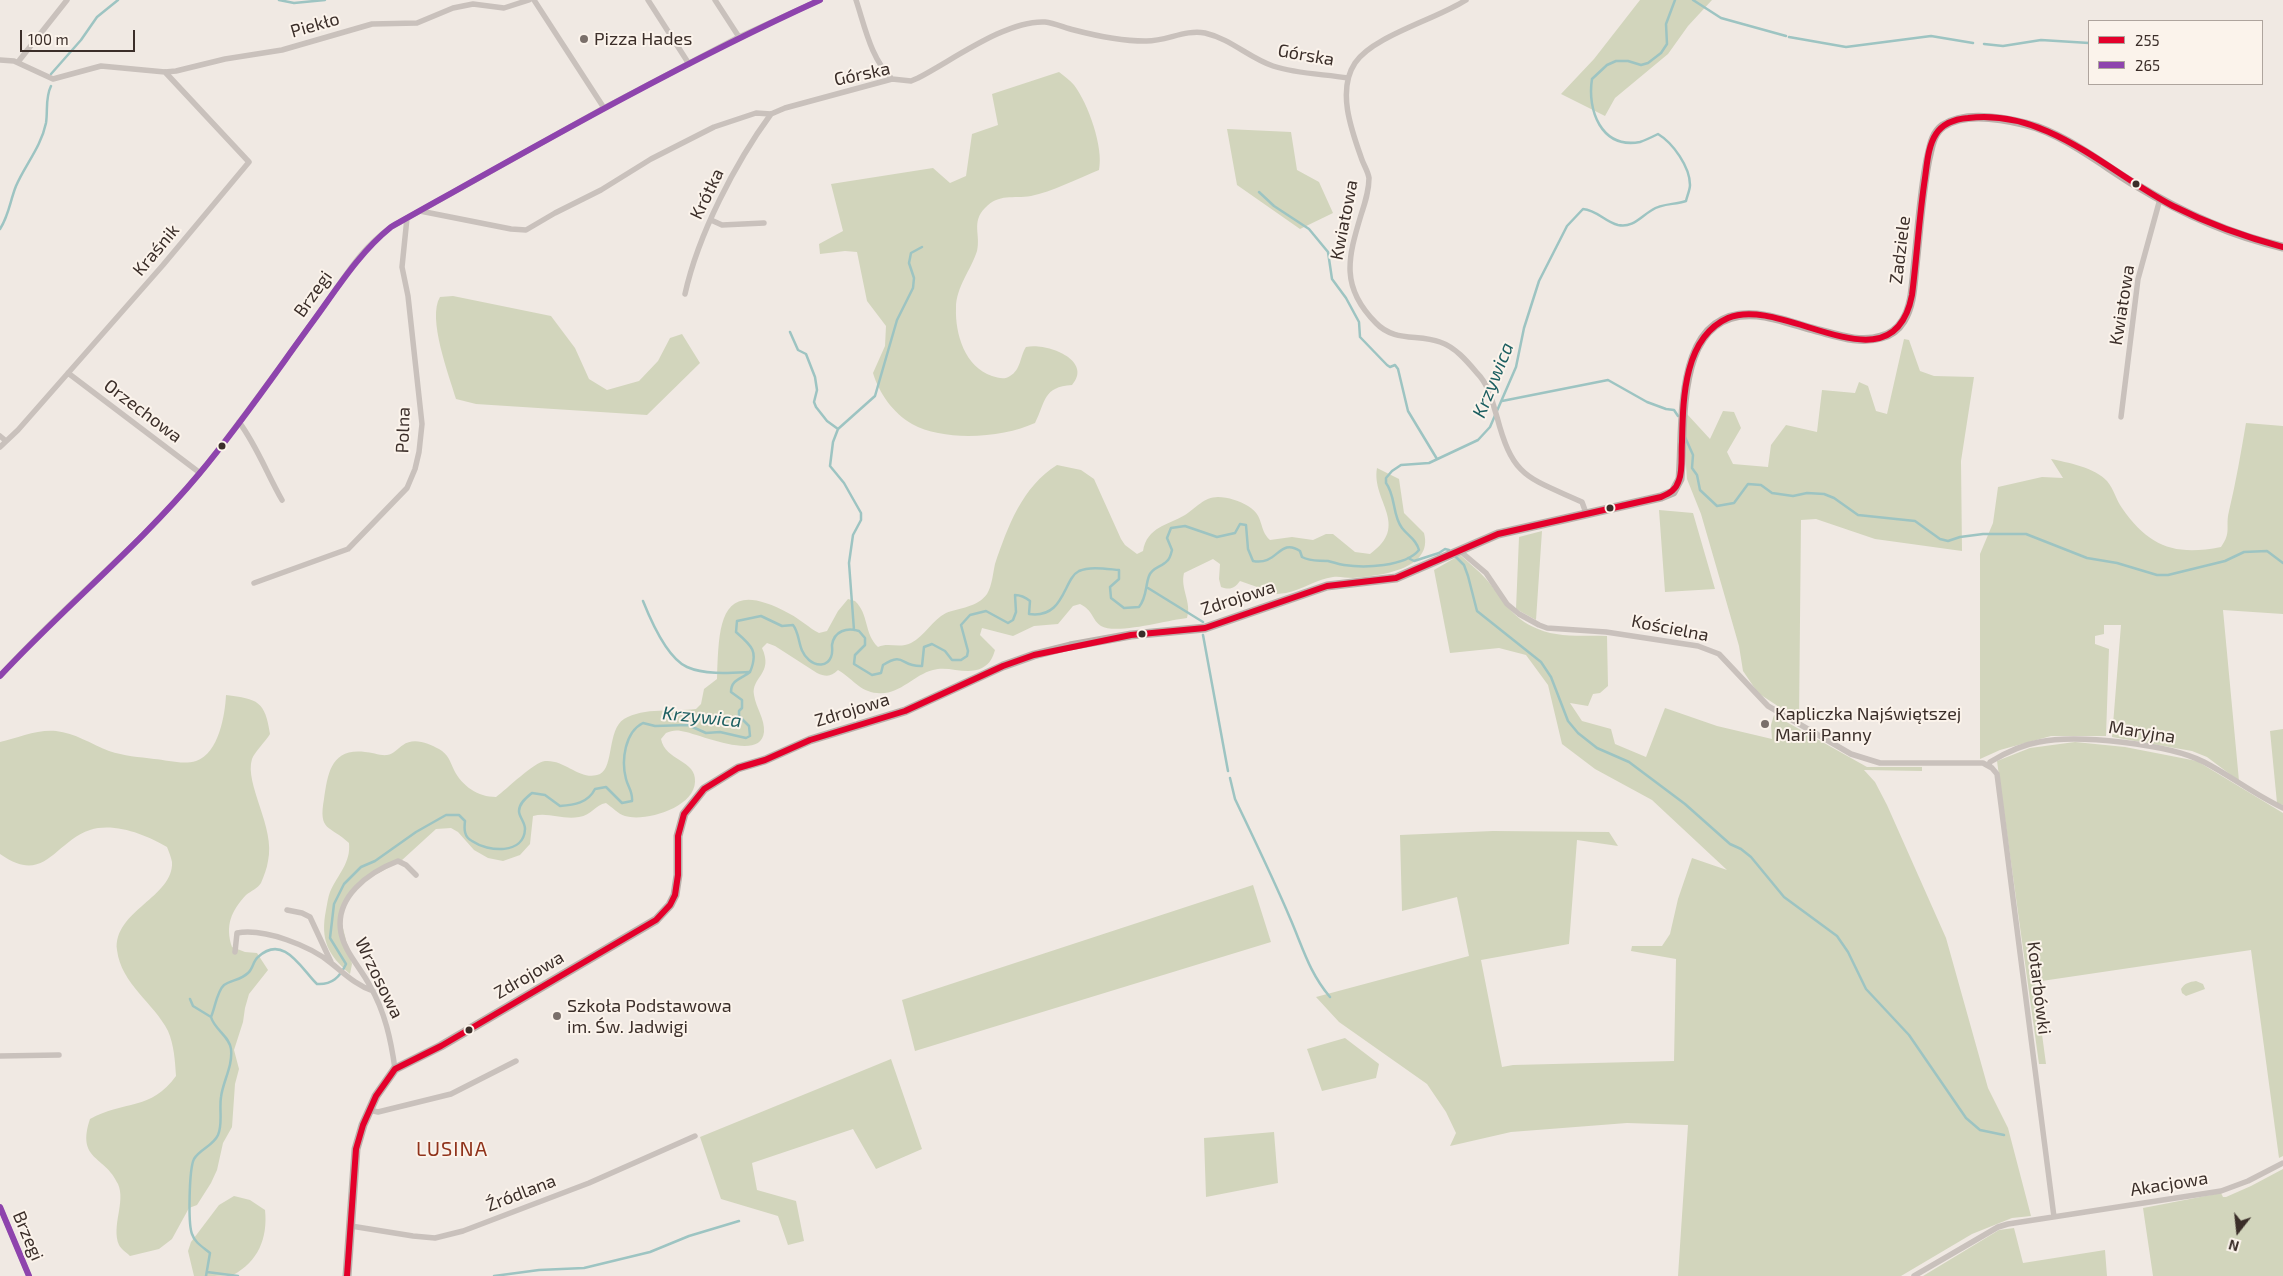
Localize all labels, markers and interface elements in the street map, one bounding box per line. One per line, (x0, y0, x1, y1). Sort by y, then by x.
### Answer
street label: Piekło (288, 8, 342, 42)
scale bar (22, 20, 138, 52)
legend (2088, 20, 2263, 85)
place label: Pizza Hades (594, 28, 692, 50)
text: 100 m (28, 30, 69, 48)
text: 255 (2135, 31, 2160, 49)
marker: Pizza Hades (578, 33, 590, 45)
street label: Górska (1276, 39, 1336, 71)
text: 265 (2135, 56, 2160, 74)
street label: Górska (832, 58, 892, 90)
street label: Krótka (686, 165, 728, 223)
street label: Kwiatowa (1326, 178, 1362, 262)
unlabelled marker (2131, 179, 2141, 189)
street label: Zadziele (1885, 215, 1915, 285)
street label: Kraśnik (128, 220, 184, 280)
street label: Kwiatowa (2105, 263, 2139, 347)
street label: Brzegi (289, 267, 337, 321)
water label: Krzywica (1468, 339, 1518, 421)
street label: Orzechowa (100, 375, 186, 447)
street label: Polna (391, 406, 415, 454)
unlabelled marker (217, 441, 227, 451)
unlabelled marker (1605, 503, 1615, 513)
street label: Zdrojowa (1198, 576, 1278, 620)
street label: Kościelna (1629, 610, 1711, 646)
unlabelled marker (1137, 629, 1147, 639)
street label: Zdrojowa (812, 688, 892, 732)
water label: Krzywica (661, 702, 743, 732)
place label: Kapliczka Najświętszej Marii Panny (1775, 703, 1961, 746)
street label: Maryjna (2107, 716, 2177, 748)
marker: Kapliczka Najświętszej Marii Panny (1759, 718, 1771, 730)
street label: Wrzosowa (350, 934, 408, 1022)
street label: Kotarbówki (2023, 940, 2055, 1036)
street label: Zdrojowa (490, 946, 568, 1004)
place label: Szkoła Podstawowa im. Św. Jadwigi (567, 995, 732, 1038)
marker: Szkoła Podstawowa im. Św. Jadwigi (551, 1010, 563, 1022)
unlabelled marker (464, 1025, 474, 1035)
district label: LUSINA (415, 1137, 489, 1161)
street label: Akacjowa (2129, 1167, 2209, 1201)
street label: Źródlana (483, 1170, 559, 1216)
north arrow (2213, 1206, 2263, 1256)
street label: Brzegi (8, 1208, 48, 1264)
text: N (2227, 1236, 2241, 1255)

